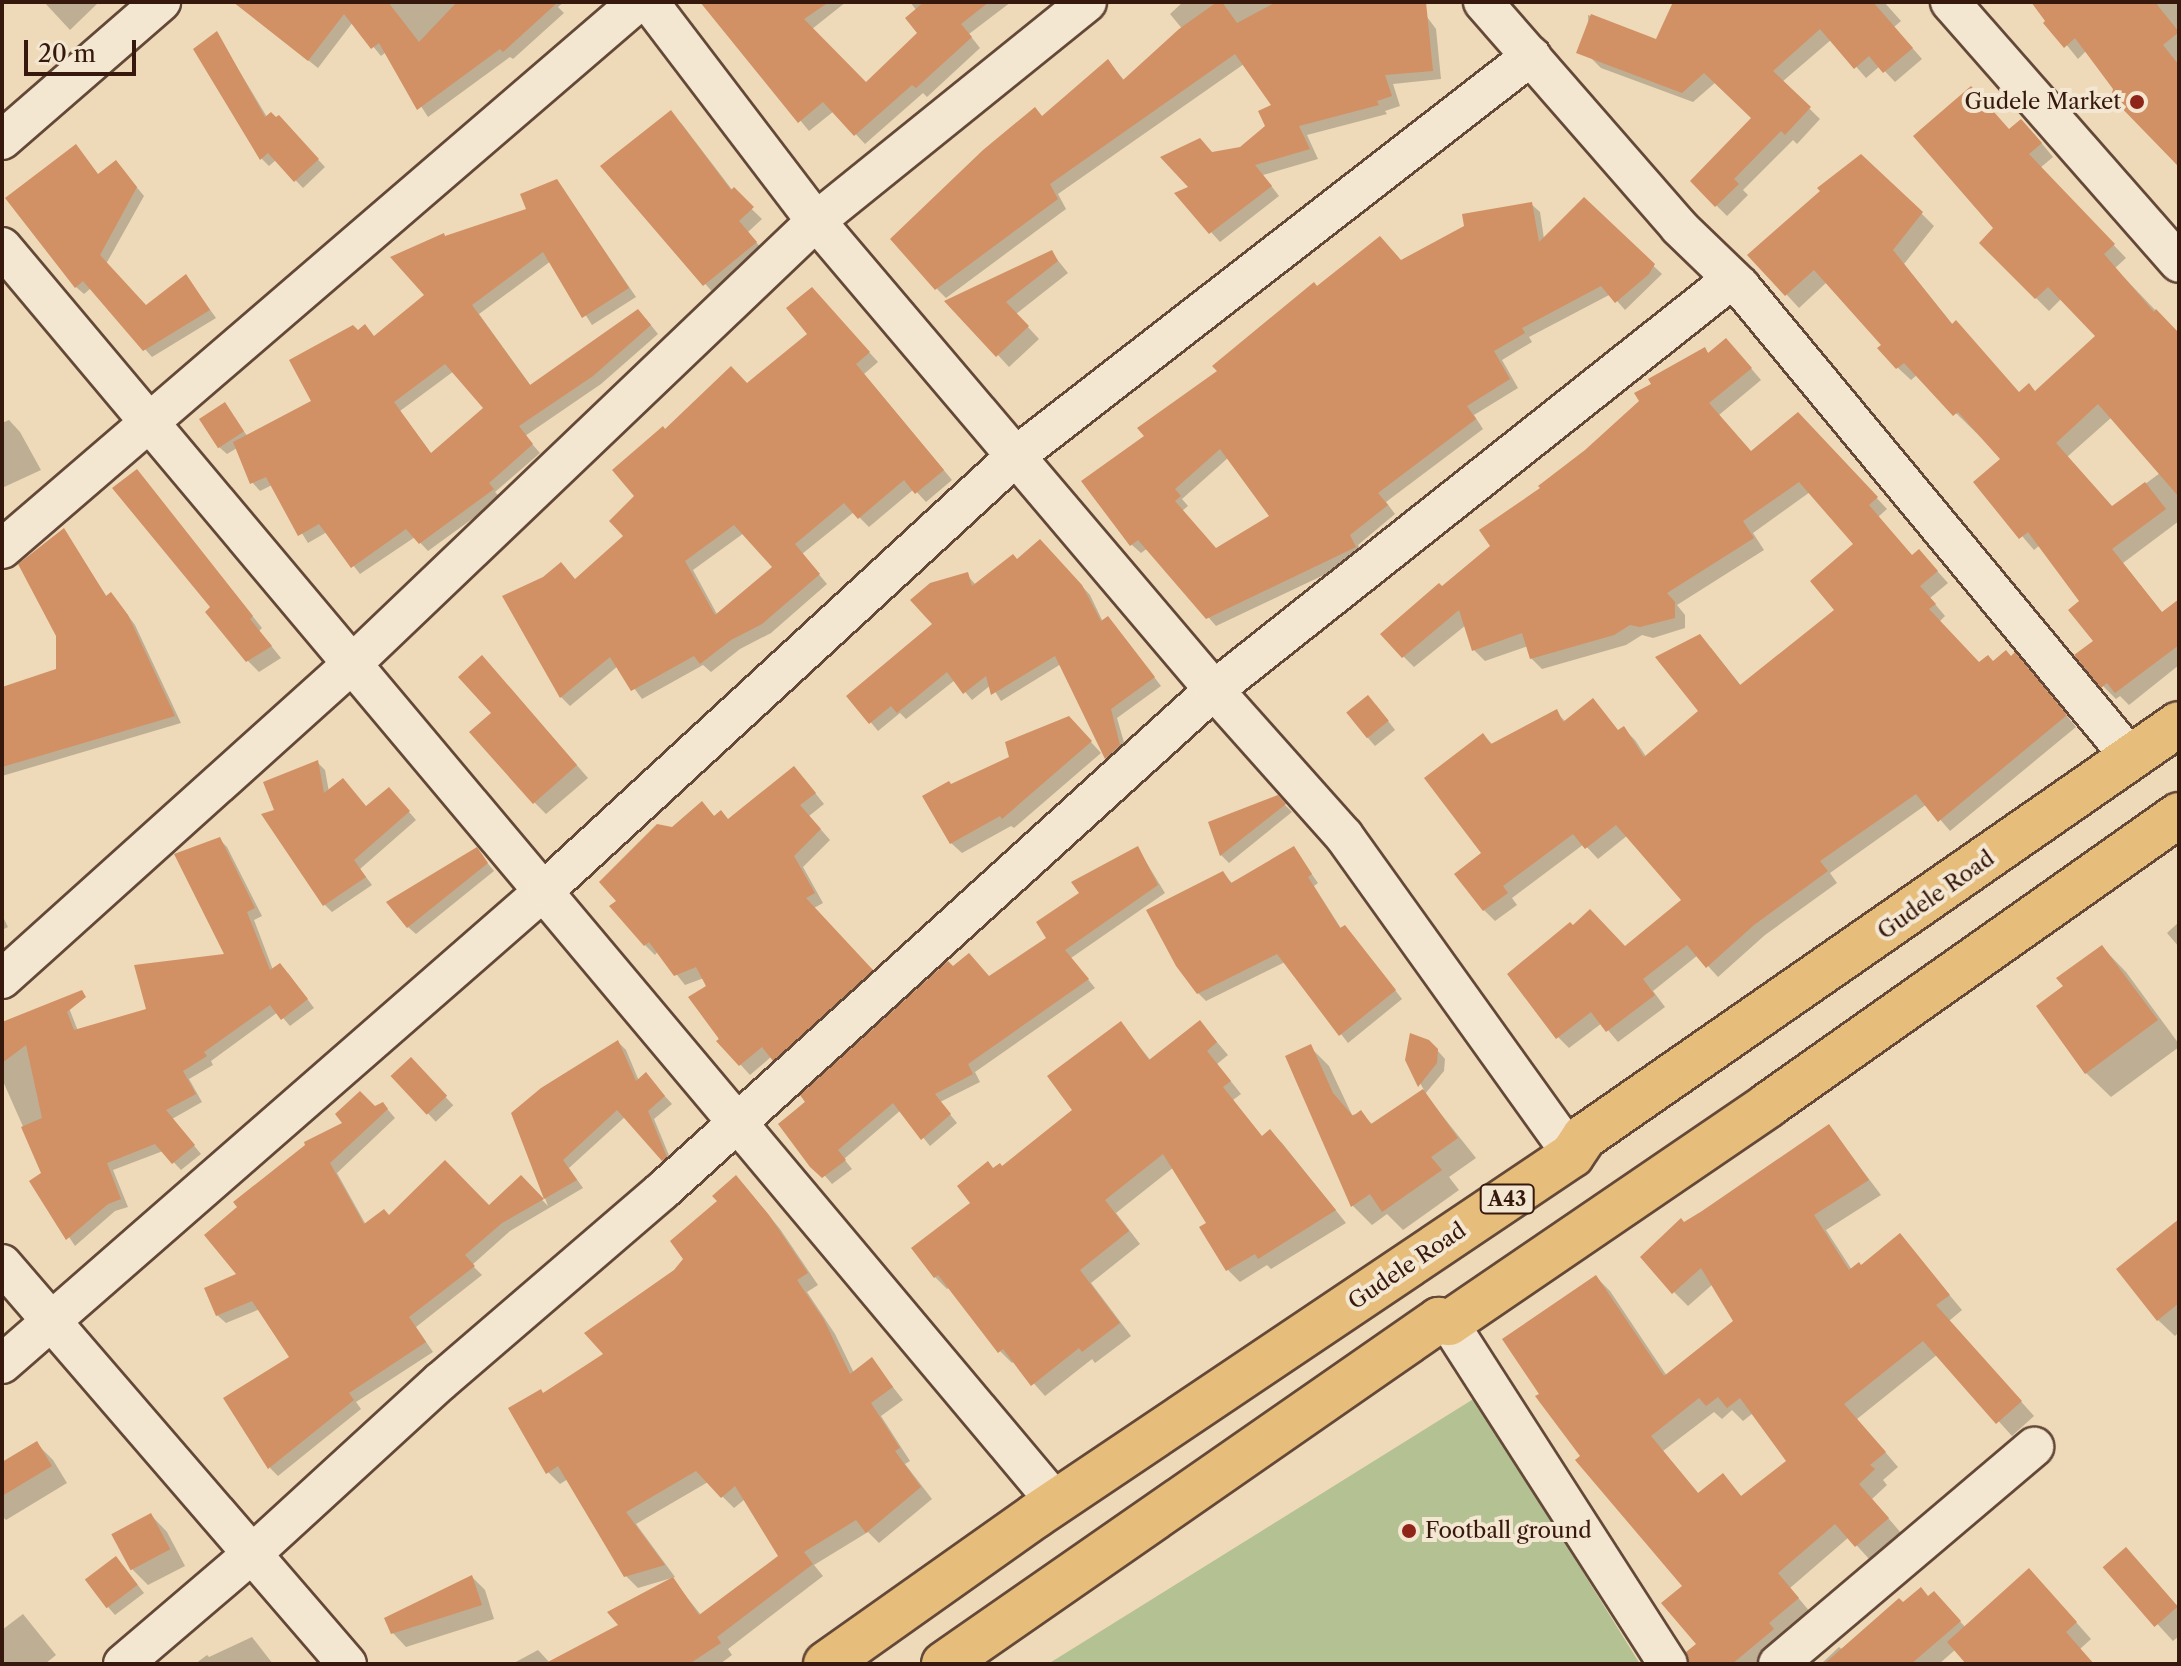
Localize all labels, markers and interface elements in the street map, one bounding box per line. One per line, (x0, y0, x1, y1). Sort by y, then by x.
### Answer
scale bar (28, 24, 140, 74)
text: 20 m (38, 39, 96, 68)
place label: Gudele Market (1964, 89, 2121, 115)
marker: Gudele Market (2128, 93, 2146, 111)
street label: Gudele Road (1873, 845, 1999, 945)
road number: A43 (1479, 1183, 1535, 1215)
street label: Gudele Road (1343, 1217, 1471, 1315)
place label: Football ground (1425, 1518, 1592, 1544)
marker: Football ground (1400, 1522, 1418, 1540)

